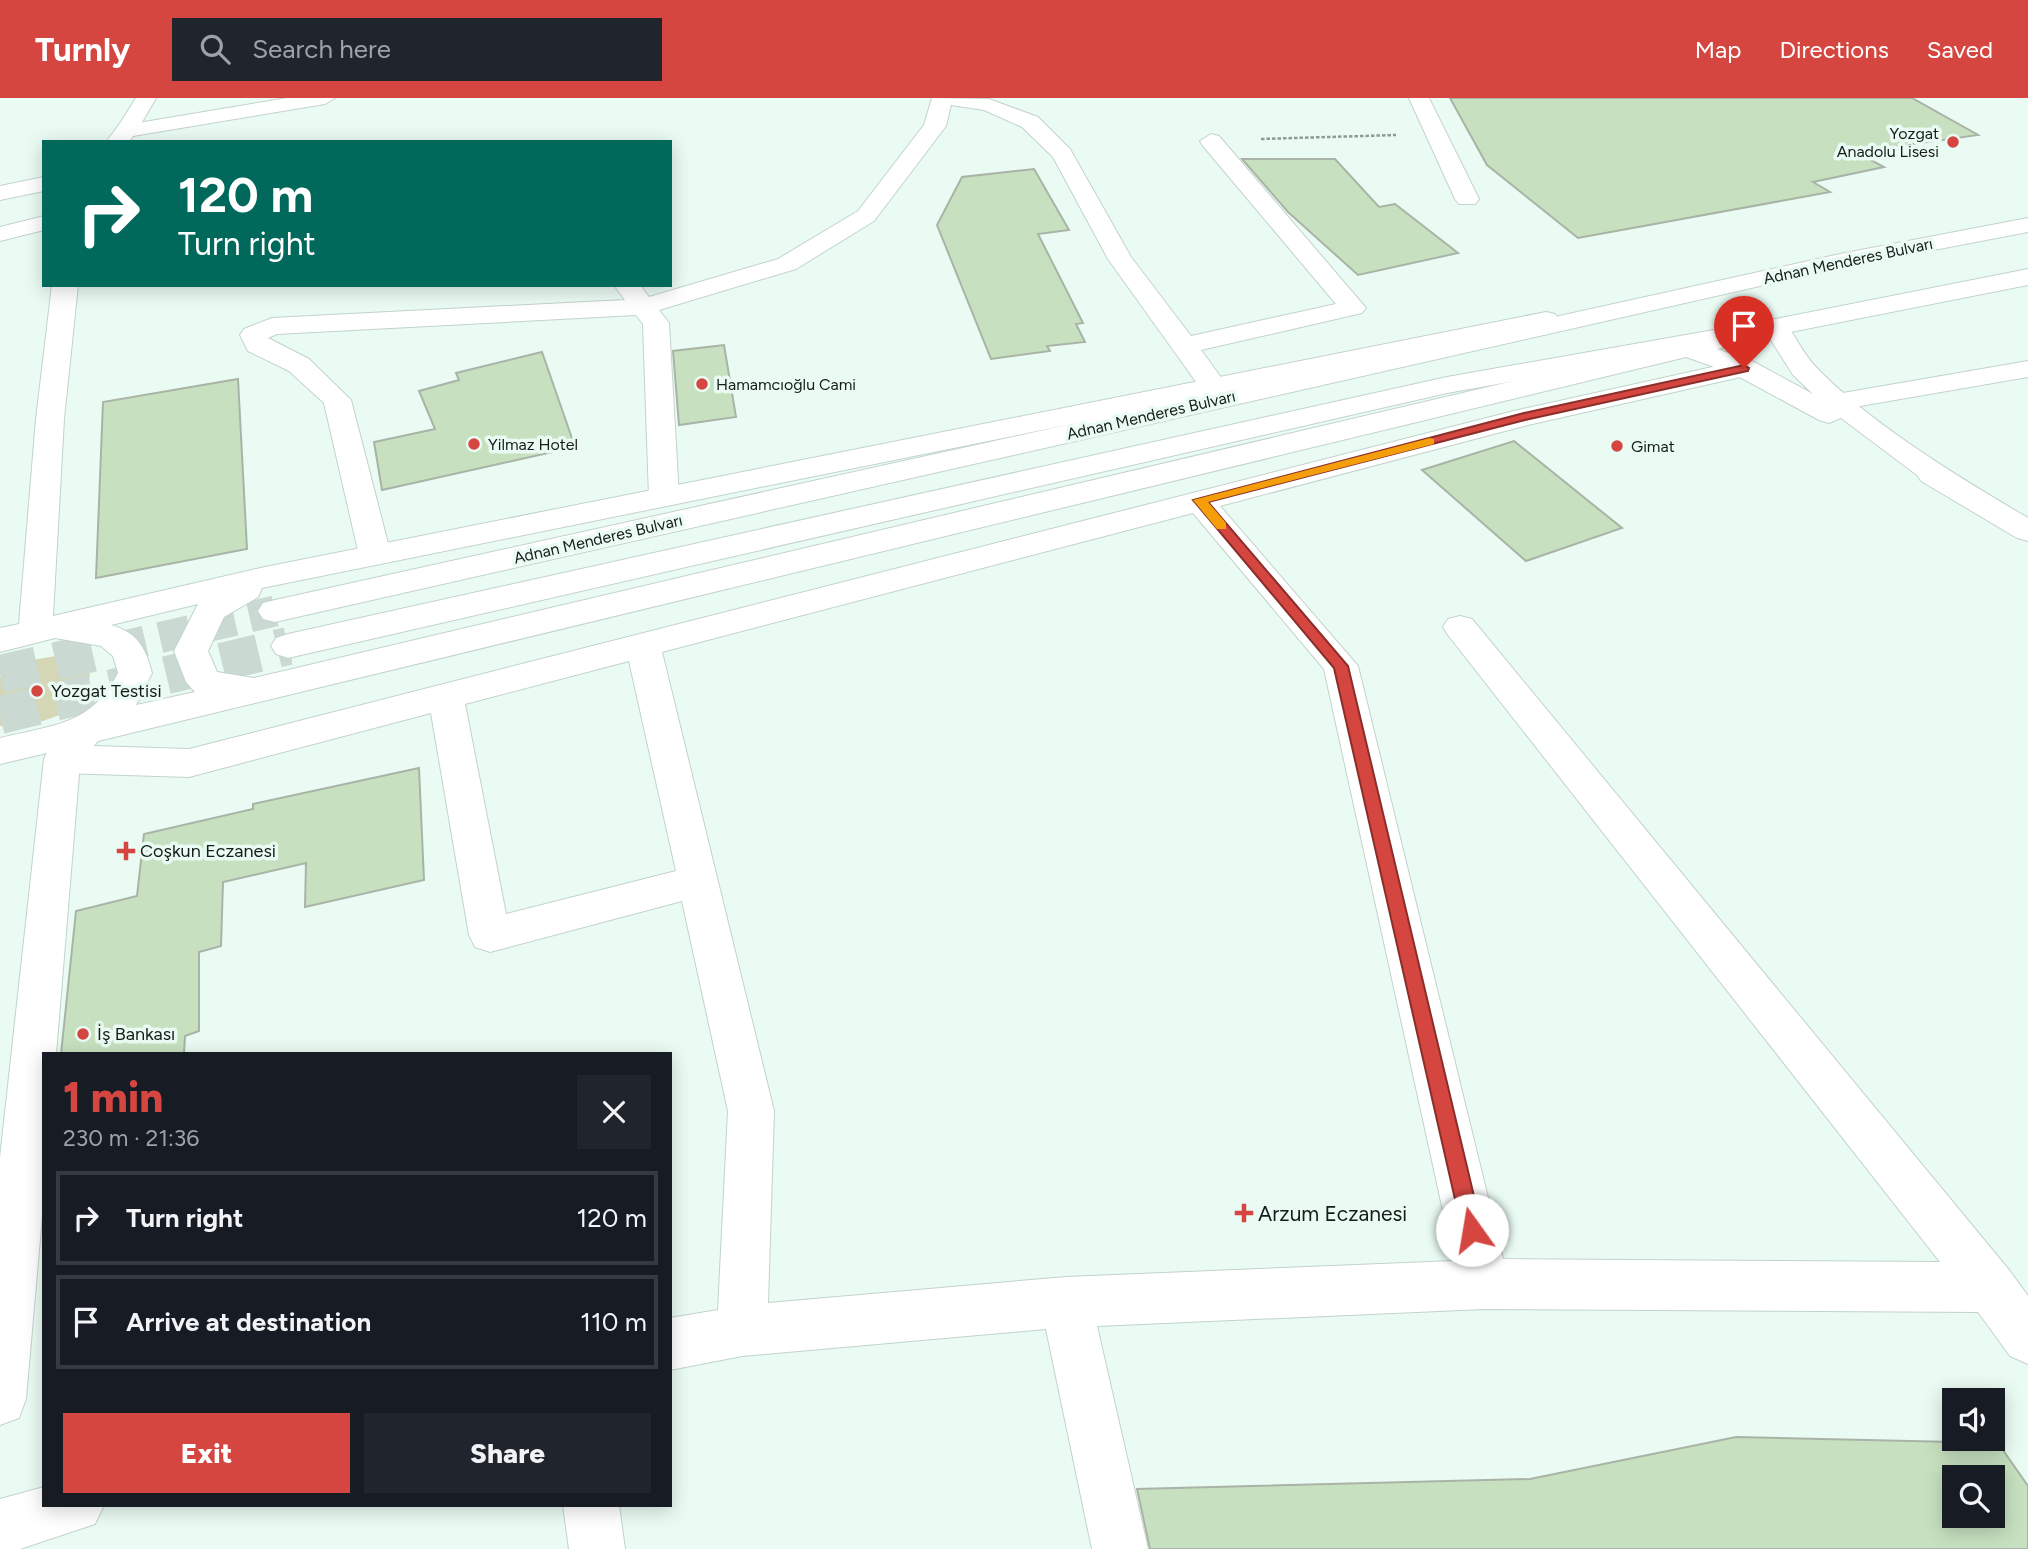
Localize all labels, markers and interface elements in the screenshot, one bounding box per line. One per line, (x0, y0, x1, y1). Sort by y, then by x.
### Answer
search box (172, 18, 662, 81)
text: Turnly (35, 30, 130, 69)
icon: search (196, 30, 234, 68)
text: Search here (252, 33, 391, 65)
text: Map (1695, 35, 1741, 64)
text: Directions (1779, 35, 1889, 64)
text: Saved (1927, 35, 1993, 64)
place label: Yozgat Anadolu Lisesi (1837, 124, 1939, 161)
marker: Yozgat Anadolu Lisesi (1945, 134, 1961, 150)
text: 120 m (178, 165, 313, 224)
icon: right (63, 168, 154, 259)
text: Turn right (178, 225, 316, 263)
street label: Adnan Menderes Bulvarı (1762, 234, 1934, 288)
pin (1714, 296, 1774, 368)
icon: arrive (1725, 307, 1763, 345)
place label: Hamamcıoğlu Cami (716, 375, 856, 394)
marker: Hamamcıoğlu Cami (694, 376, 710, 392)
street label: Adnan Menderes Bulvarı (1065, 386, 1237, 444)
place label: Yilmaz Hotel (488, 435, 578, 454)
marker: Yilmaz Hotel (466, 436, 482, 452)
place label: Gimat (1631, 437, 1675, 456)
marker: Gimat (1609, 438, 1625, 454)
street label: Adnan Menderes Bulvarı (512, 510, 684, 568)
place label: Yozgat Testisi (51, 680, 162, 702)
marker: Yozgat Testisi (29, 683, 45, 699)
place label: Coşkun Eczanesi (140, 840, 276, 862)
marker: Coşkun Eczanesi (118, 843, 134, 859)
place label: İş Bankası (97, 1023, 175, 1045)
marker: İş Bankası (75, 1026, 91, 1042)
text: 1 min (63, 1072, 163, 1123)
button: close (577, 1075, 651, 1149)
text: 230 m · 21:36 (63, 1124, 199, 1152)
position arrow (1435, 1193, 1509, 1267)
icon: right (67, 1199, 105, 1237)
place label: Arzum Eczanesi (1258, 1201, 1407, 1226)
text: Turn right (126, 1202, 243, 1234)
text: 120 m (577, 1202, 647, 1234)
marker: Arzum Eczanesi (1236, 1205, 1252, 1221)
icon: arrive (67, 1303, 105, 1341)
text: Arrive at destination (126, 1306, 371, 1338)
text: 110 m (580, 1306, 647, 1338)
map controls (1942, 1388, 2005, 1528)
button: sound (1942, 1388, 2005, 1451)
button: Exit (63, 1413, 350, 1493)
button: Share (364, 1413, 651, 1493)
button: search (1942, 1465, 2005, 1528)

